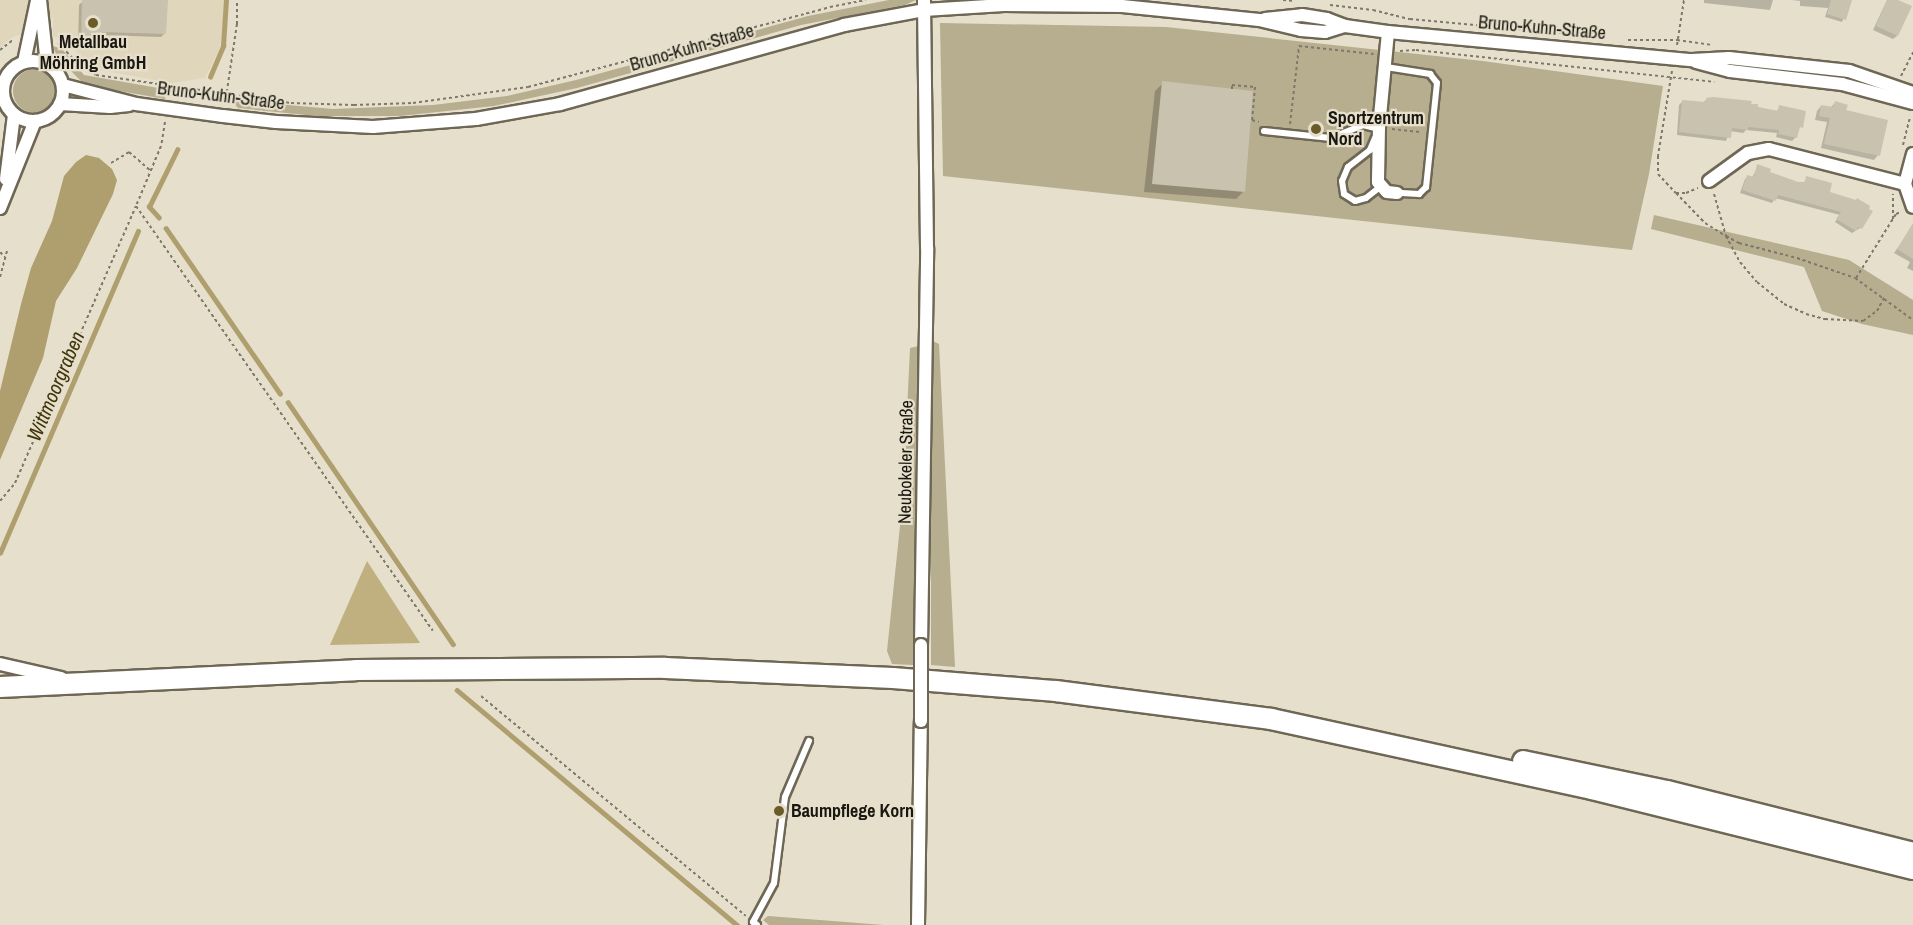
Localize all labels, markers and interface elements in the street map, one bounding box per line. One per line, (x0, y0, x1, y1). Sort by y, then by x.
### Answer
street label: Bruno-Kuhn-Straße (1477, 12, 1607, 44)
marker: Metallbau Möhring GmbH (86, 16, 100, 30)
street label: Bruno-Kuhn-Straße (628, 20, 756, 76)
place label: Metallbau Möhring GmbH (40, 32, 146, 74)
street label: Bruno-Kuhn-Straße (156, 77, 286, 115)
place label: Sportzentrum Nord (1328, 108, 1424, 150)
marker: Sportzentrum Nord (1309, 122, 1323, 136)
water label: Wittmoorgraben (21, 327, 89, 445)
street label: Neubokeler Straße (894, 400, 918, 524)
place label: Baumpflege Korn (791, 800, 914, 822)
marker: Baumpflege Korn (772, 804, 786, 818)

